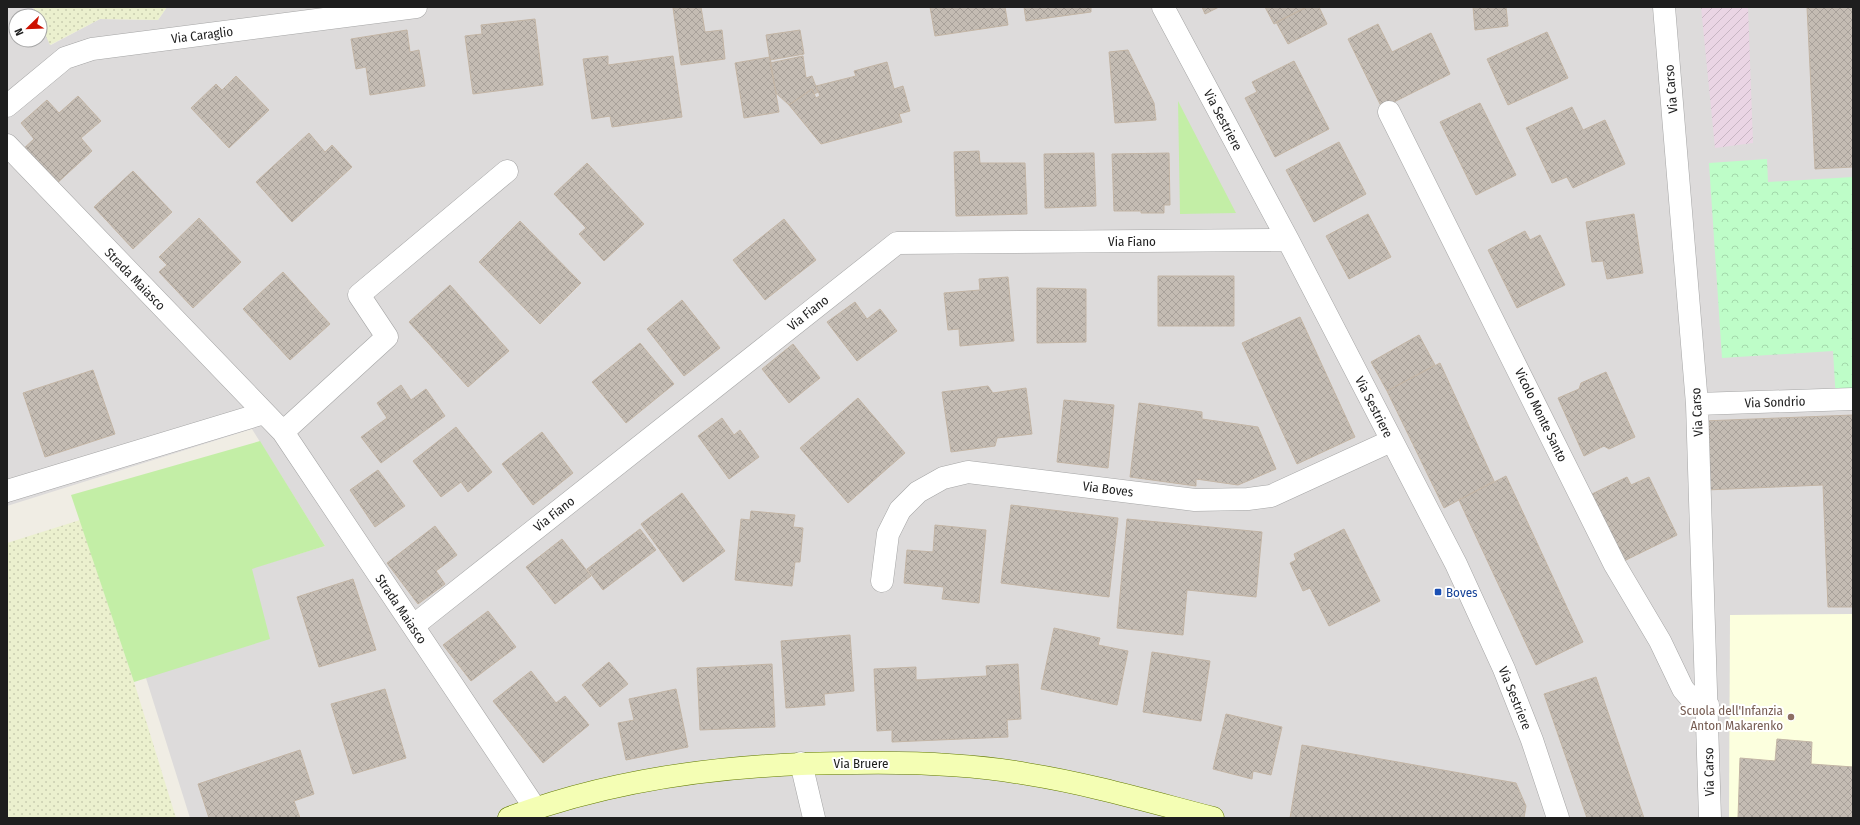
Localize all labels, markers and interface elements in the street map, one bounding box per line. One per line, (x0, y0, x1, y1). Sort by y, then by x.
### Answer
north arrow (8, 8, 48, 48)
street label: Via Caraglio (170, 24, 234, 46)
text: N (12, 26, 27, 37)
street label: Via Carso (1661, 64, 1681, 114)
street label: Via Sestriere (1201, 87, 1245, 153)
street label: Via Fiano (1108, 234, 1156, 249)
street label: Strada Maiasco (102, 245, 168, 313)
street label: Via Fiano (784, 292, 832, 334)
street label: Vicolo Monte Santo (1512, 366, 1570, 464)
street label: Via Sestriere (1352, 374, 1396, 440)
street label: Via Carso (1688, 387, 1706, 437)
street label: Via Sondrio (1744, 393, 1806, 411)
street label: Via Boves (1082, 478, 1135, 500)
street label: Via Fiano (530, 493, 578, 535)
street label: Strada Maiasco (372, 571, 430, 647)
place label: Boves (1446, 585, 1478, 600)
marker: Boves (1433, 587, 1443, 597)
street label: Via Sestriere (1496, 664, 1534, 732)
place label: Scuola dell'Infanzia Anton Makarenko (1680, 703, 1783, 733)
marker: Scuola dell'Infanzia Anton Makarenko (1786, 712, 1796, 722)
street label: Via Carso (1701, 747, 1717, 797)
street label: Via Bruere (834, 756, 888, 771)

